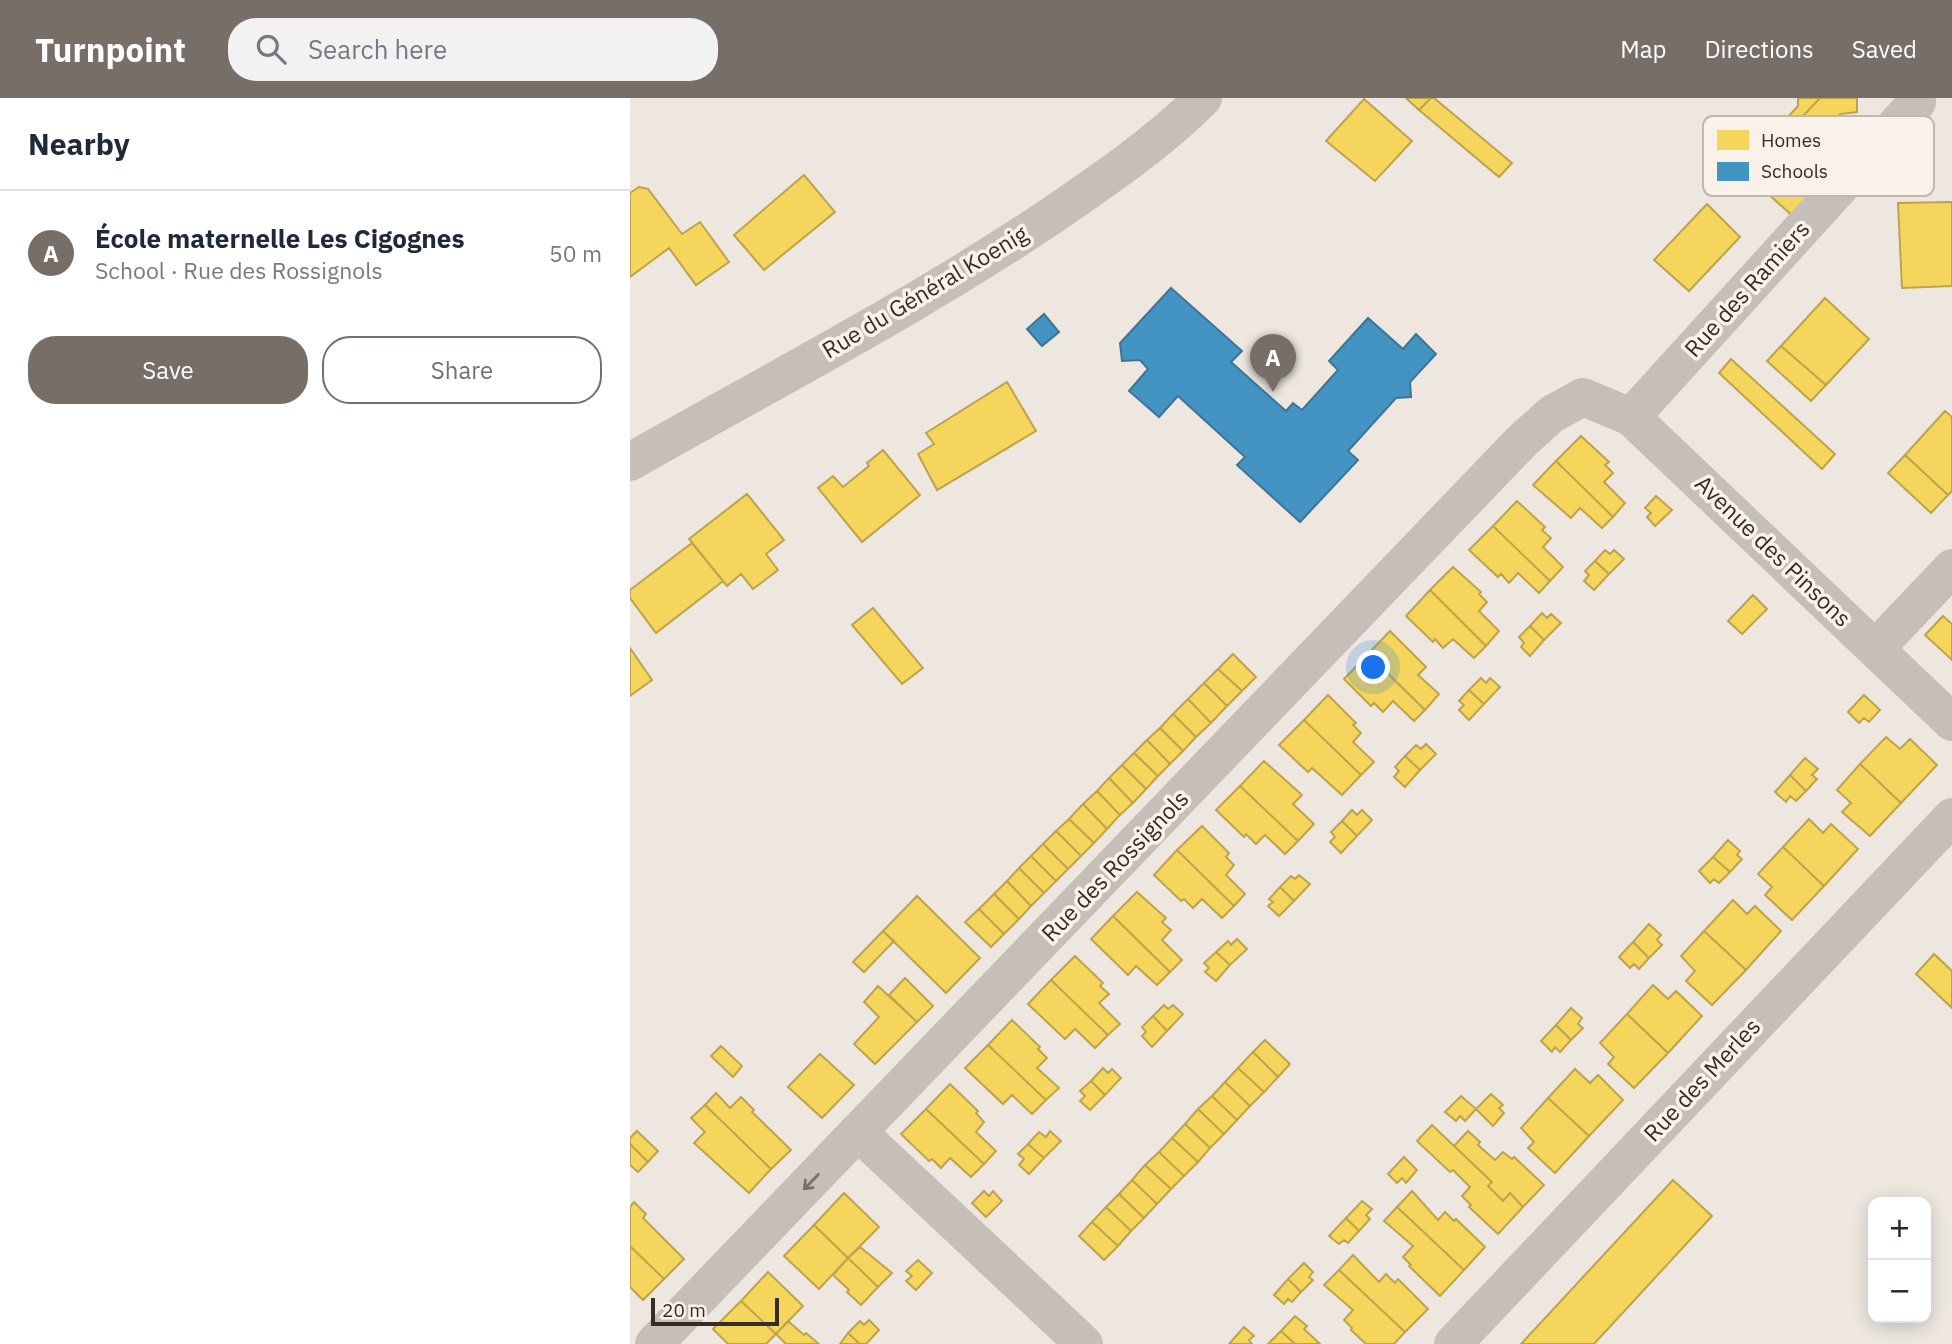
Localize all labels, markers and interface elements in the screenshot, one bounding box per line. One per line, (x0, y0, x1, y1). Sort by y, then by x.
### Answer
search box (228, 18, 718, 81)
text: Turnpoint (35, 28, 186, 71)
icon: search (252, 30, 290, 68)
text: Search here (308, 32, 447, 66)
text: Map (1620, 33, 1666, 65)
text: Directions (1704, 33, 1814, 65)
text: Saved (1852, 33, 1917, 65)
legend (1703, 116, 1934, 196)
text: Nearby (28, 124, 130, 163)
text: Homes (1761, 128, 1821, 152)
text: Schools (1761, 159, 1828, 183)
street label: Rue des Ramiers (1677, 214, 1815, 363)
street label: Rue du Général Koenig (816, 218, 1033, 364)
text: École maternelle Les Cigognes (95, 221, 465, 255)
text: A (43, 238, 59, 268)
text: 50 m (549, 238, 602, 268)
text: School · Rue des Rossignols (95, 255, 383, 285)
pin: A (1250, 334, 1296, 392)
button: Save (28, 336, 308, 404)
button: Share (322, 336, 602, 404)
street label: Avenue des Pinsons (1689, 468, 1858, 633)
your location (1356, 650, 1390, 684)
street label: Rue des Rossignols (1034, 783, 1194, 947)
street label: Rue des Merles (1636, 1011, 1766, 1147)
one-way arrow (803, 1174, 820, 1191)
map controls (1868, 1197, 1931, 1323)
button: + (1868, 1197, 1931, 1260)
button: − (1868, 1260, 1931, 1323)
scale bar (651, 1295, 779, 1327)
text: 20 m (662, 1298, 706, 1322)

